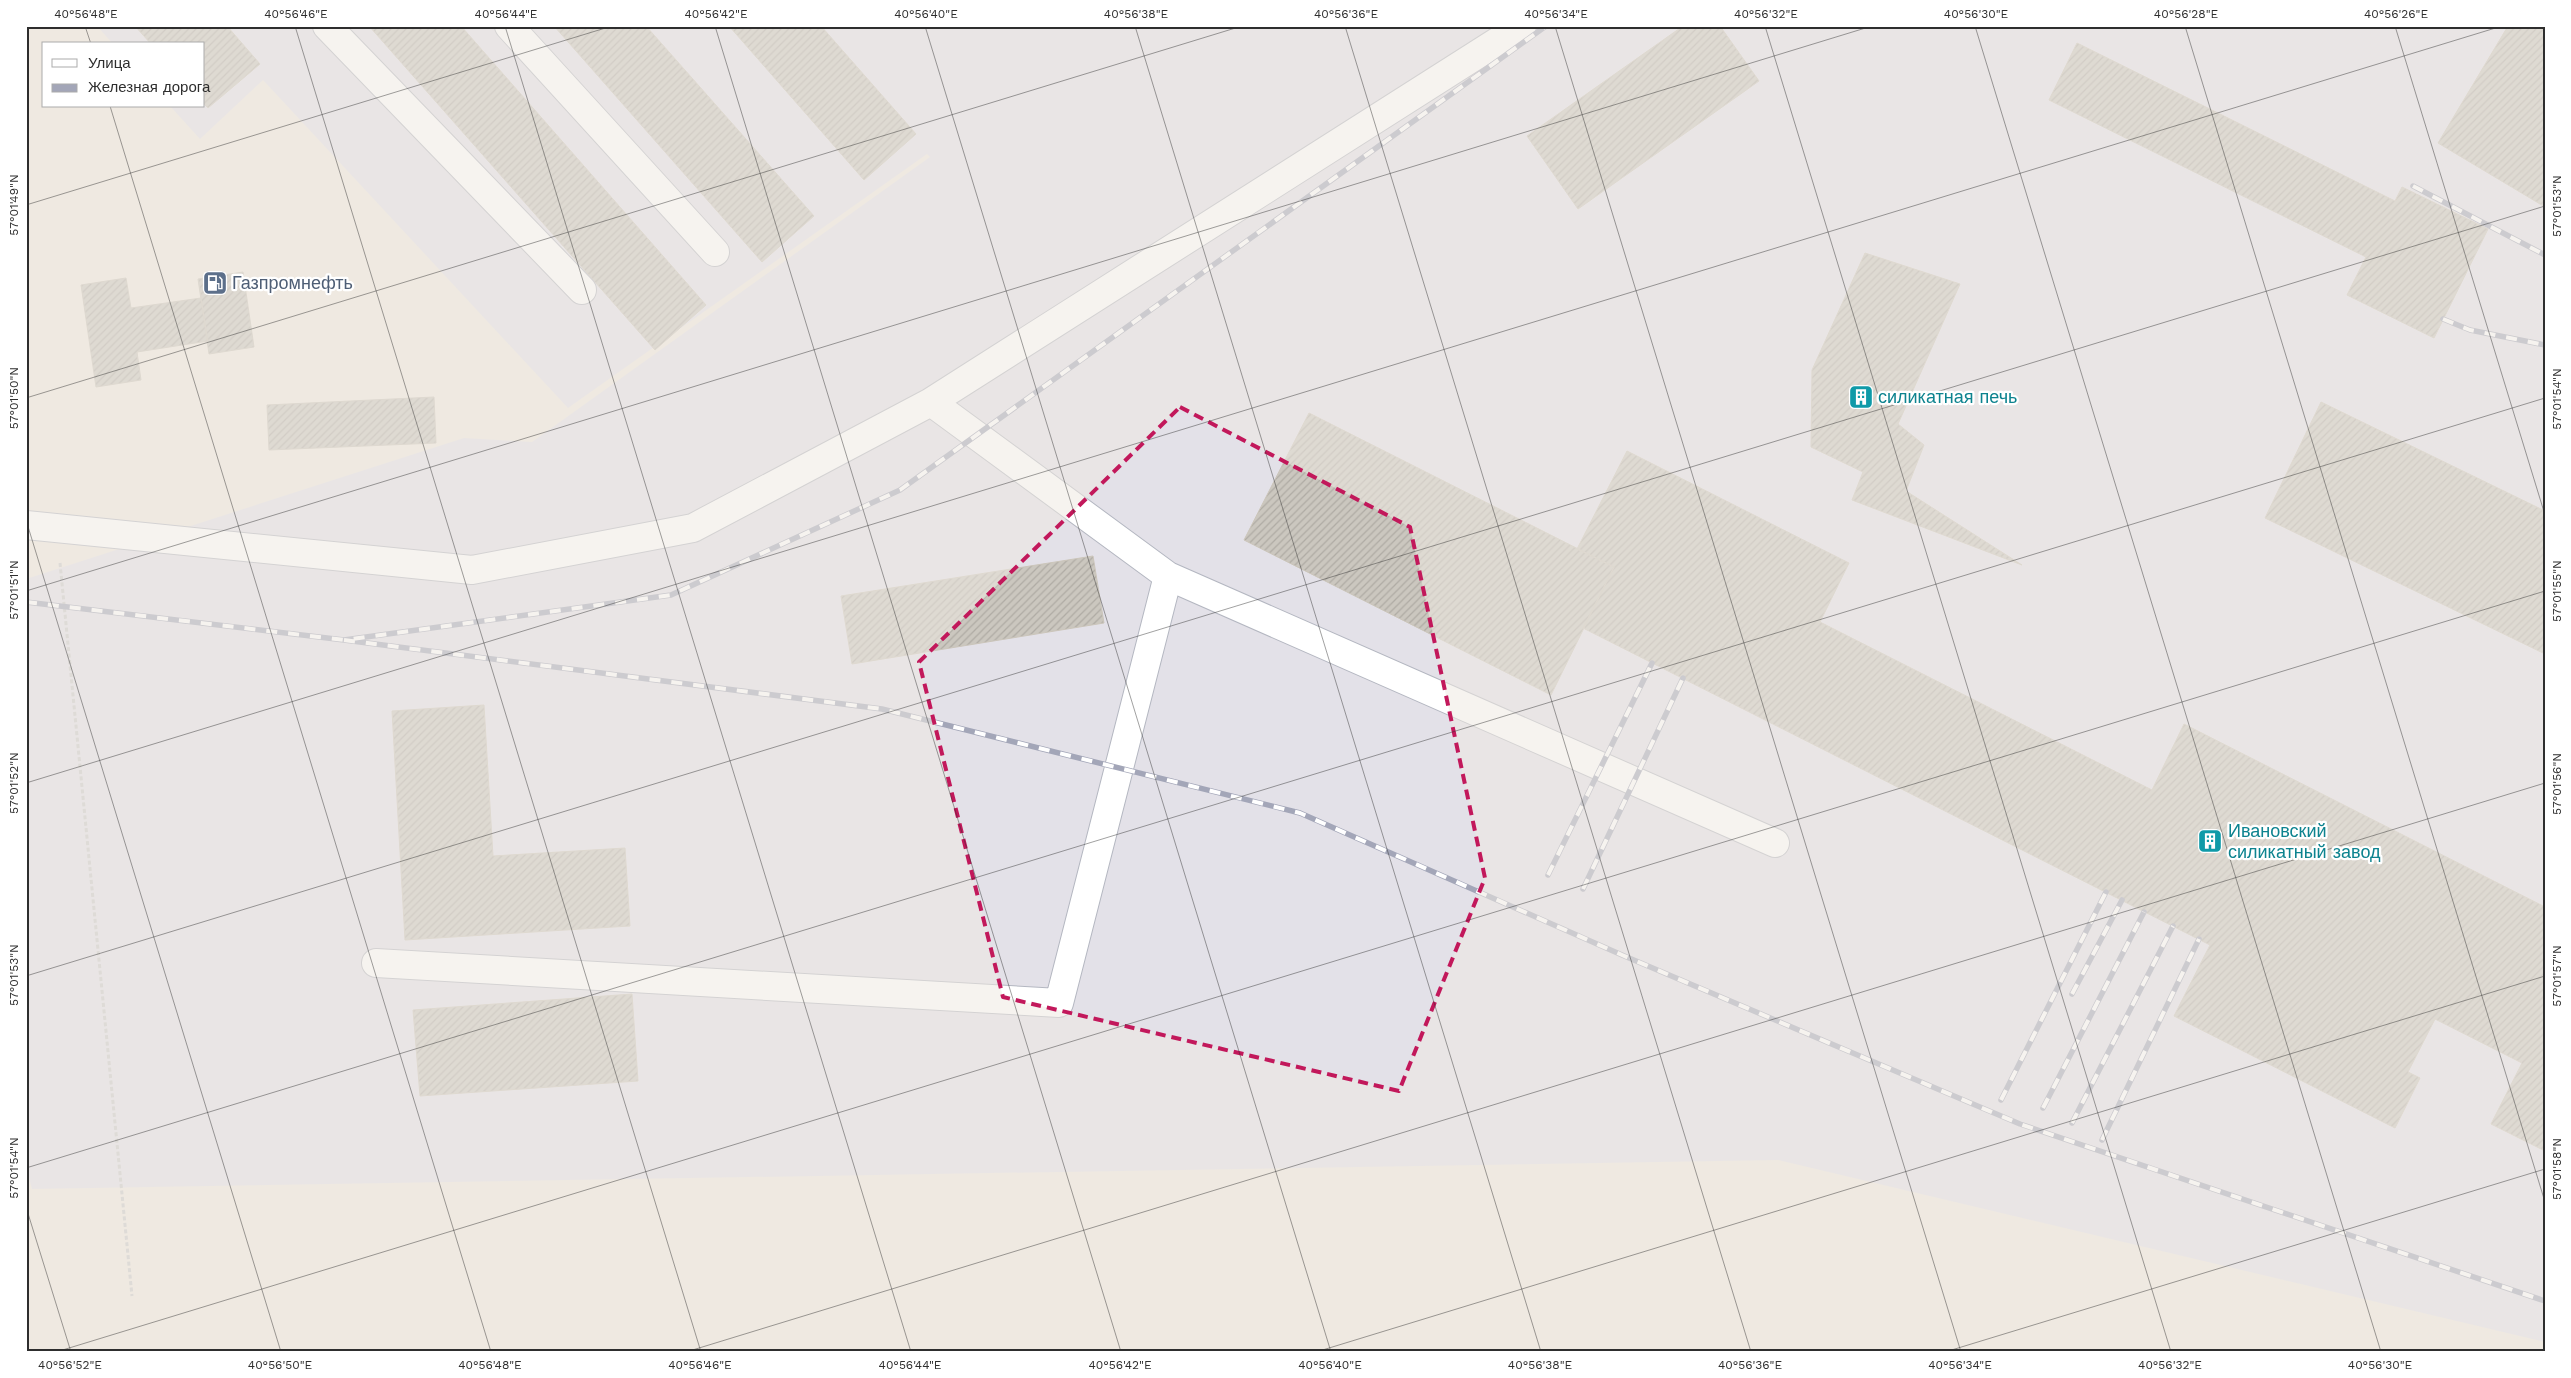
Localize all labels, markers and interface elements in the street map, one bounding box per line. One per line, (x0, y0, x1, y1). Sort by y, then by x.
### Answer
text: 40°56'48"E (54, 7, 118, 21)
text: 40°56'46"E (264, 7, 328, 21)
text: 40°56'44"E (475, 7, 538, 21)
text: 40°56'42"E (684, 7, 748, 21)
text: 40°56'40"E (894, 7, 958, 21)
text: 40°56'38"E (1104, 7, 1168, 21)
text: 40°56'36"E (1314, 7, 1378, 21)
text: 40°56'34"E (1524, 7, 1588, 21)
text: 40°56'32"E (1734, 7, 1798, 21)
text: 40°56'30"E (1944, 7, 2009, 21)
text: 40°56'28"E (2154, 7, 2218, 21)
text: 40°56'26"E (2364, 7, 2428, 21)
legend (42, 42, 205, 108)
text: Улица (88, 54, 131, 72)
text: Железная дорога (88, 78, 211, 96)
text: 57°01'49"N (7, 174, 21, 236)
text: 57°01'53"N (2550, 175, 2564, 237)
fuel station icon: Газпромнефть (202, 270, 228, 296)
place label: Газпромнефть (232, 272, 353, 293)
text: 57°01'50"N (7, 367, 21, 429)
text: 57°01'54"N (2550, 368, 2564, 430)
building icon: силикатная печь (1848, 384, 1874, 410)
place label: силикатная печь (1878, 386, 2018, 407)
text: 57°01'51"N (7, 560, 21, 620)
text: 57°01'55"N (2550, 560, 2564, 622)
text: 57°01'52"N (7, 752, 21, 814)
text: 57°01'56"N (2550, 753, 2564, 815)
place label: Ивановский силикатный завод (2228, 820, 2381, 862)
building icon: Ивановский силикатный завод (2197, 828, 2223, 854)
text: 57°01'53"N (7, 944, 21, 1006)
text: 57°01'57"N (2550, 945, 2564, 1007)
text: 57°01'54"N (7, 1137, 21, 1199)
text: 57°01'58"N (2550, 1138, 2564, 1200)
text: 40°56'52"E (38, 1358, 102, 1372)
text: 40°56'50"E (248, 1358, 313, 1372)
text: 40°56'48"E (458, 1358, 522, 1372)
text: 40°56'46"E (668, 1358, 732, 1372)
text: 40°56'44"E (879, 1358, 942, 1372)
text: 40°56'42"E (1088, 1358, 1152, 1372)
text: 40°56'40"E (1298, 1358, 1362, 1372)
text: 40°56'38"E (1508, 1358, 1572, 1372)
text: 40°56'36"E (1718, 1358, 1782, 1372)
text: 40°56'34"E (1928, 1358, 1992, 1372)
text: 40°56'32"E (2138, 1358, 2202, 1372)
text: 40°56'30"E (2348, 1358, 2413, 1372)

